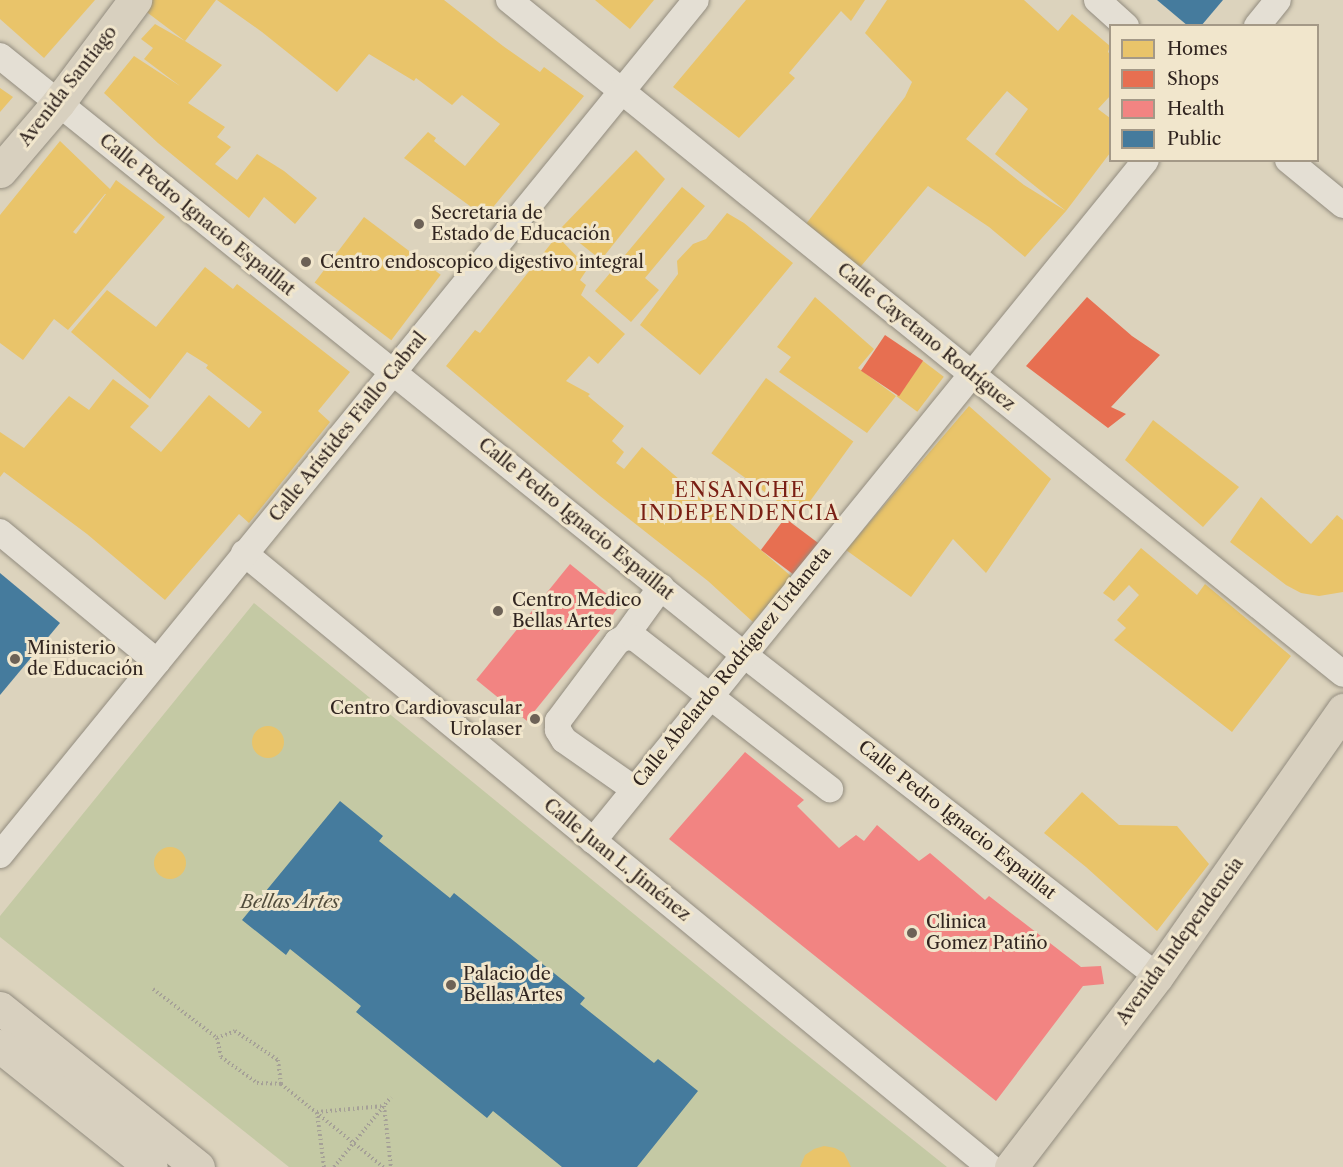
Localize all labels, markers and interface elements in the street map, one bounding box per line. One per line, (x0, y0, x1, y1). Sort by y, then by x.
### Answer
street label: Avenida Santiago (14, 22, 122, 150)
legend (1109, 24, 1319, 162)
text: Homes (1167, 38, 1228, 60)
text: Shops (1167, 68, 1219, 90)
text: Health (1167, 98, 1225, 120)
text: Public (1167, 128, 1221, 150)
street label: Calle Pedro Ignacio Espaillat (95, 130, 299, 300)
place label: Secretaria de Estado de Educación (431, 203, 610, 246)
marker: Secretaria de Estado de Educación (412, 217, 426, 231)
place label: Centro endoscopico digestivo integral (320, 251, 644, 273)
marker: Centro endoscopico digestivo integral (297, 253, 315, 271)
street label: Calle Cayetano Rodríguez (833, 259, 1019, 415)
street label: Calle Arístides Fiallo Cabral (265, 328, 431, 526)
street label: Calle Pedro Ignacio Espaillat (474, 434, 678, 604)
district label: ENSANCHE INDEPENDENCIA (640, 478, 840, 525)
street label: Calle Abelardo Rodríguez Urdaneta (628, 542, 836, 792)
place label: Centro Medico Bellas Artes (512, 590, 642, 632)
marker: Centro Medico Bellas Artes (489, 602, 507, 620)
place label: Ministerio de Educación (27, 638, 143, 680)
marker: Ministerio de Educación (8, 652, 22, 666)
place label: Centro Cardiovascular Urolaser (330, 698, 522, 740)
marker: Centro Cardiovascular Urolaser (526, 710, 544, 728)
street label: Calle Pedro Ignacio Espaillat (854, 736, 1060, 904)
street label: Calle Juan L. Jiménez (539, 794, 695, 926)
street label: Avenida Independencia (1112, 853, 1248, 1029)
park label: Bellas Artes (241, 891, 339, 913)
place label: Clinica Gomez Patiño (926, 912, 1048, 954)
marker: Clinica Gomez Patiño (903, 924, 921, 942)
place label: Palacio de Bellas Artes (463, 964, 564, 1006)
marker: Palacio de Bellas Artes (444, 978, 458, 992)

